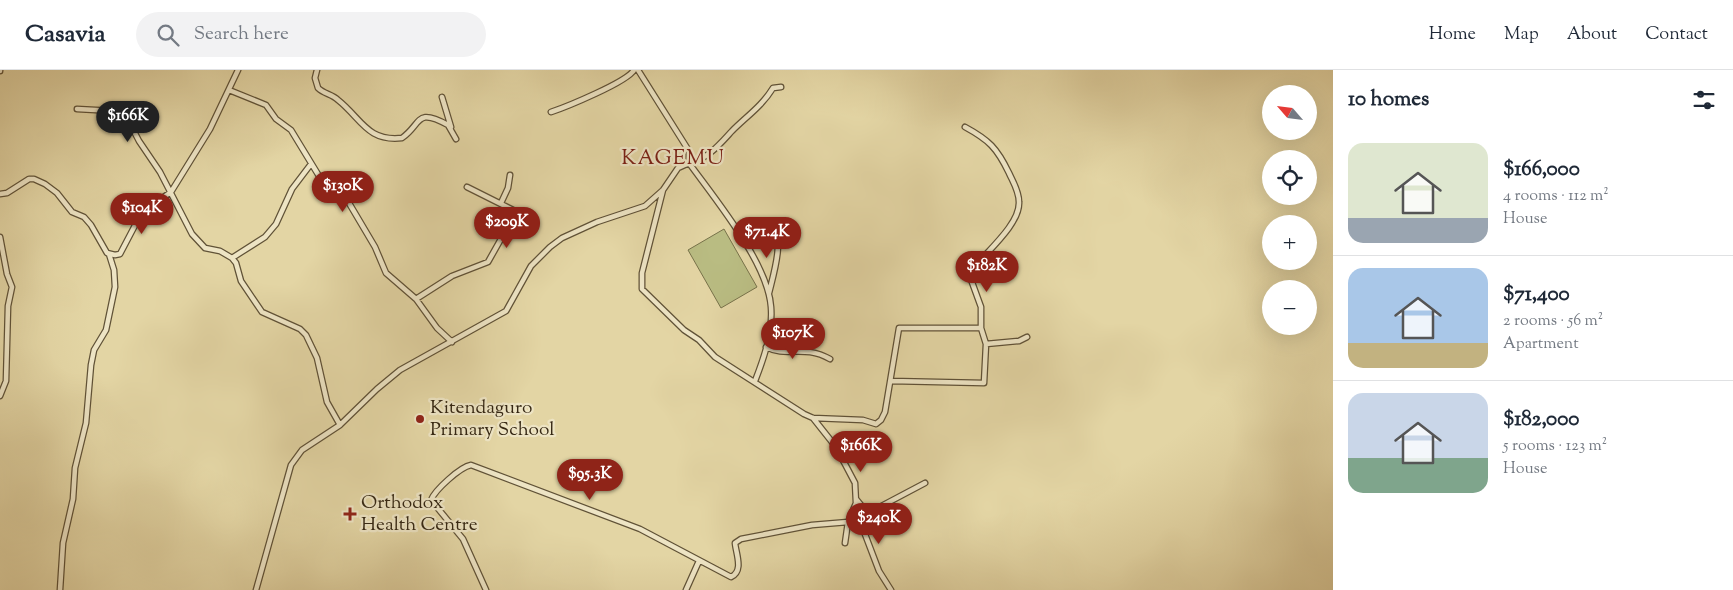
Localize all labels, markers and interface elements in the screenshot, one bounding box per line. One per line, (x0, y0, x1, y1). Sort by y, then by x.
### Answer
search box (136, 12, 486, 57)
text: Casavia (25, 18, 106, 52)
icon: search (154, 21, 182, 49)
text: Search here (194, 21, 289, 48)
text: Home (1429, 22, 1476, 48)
text: Map (1504, 22, 1539, 48)
text: About (1567, 22, 1617, 48)
text: Contact (1645, 22, 1708, 48)
north arrow (1262, 85, 1318, 140)
map controls (1262, 85, 1317, 335)
text: 10 homes (1348, 85, 1429, 115)
icon: filters (1690, 86, 1718, 114)
pin: $166K (93, 100, 163, 143)
text: $166K (107, 105, 149, 128)
district label: KAGEMU (621, 144, 725, 174)
button: locate (1262, 150, 1317, 205)
text: $166,000 (1503, 155, 1580, 185)
icon: home (1388, 163, 1448, 223)
pin: $130K (308, 170, 378, 213)
text: $130K (323, 175, 363, 198)
text: 4 rooms · 112 m² (1503, 185, 1609, 208)
pin: $104K (107, 192, 177, 235)
text: $104K (121, 197, 163, 220)
pin: $209K (472, 206, 542, 249)
text: House (1503, 208, 1547, 231)
text: $209K (485, 211, 529, 234)
button: + (1262, 215, 1317, 270)
pin: $71.4K (726, 216, 808, 259)
text: $71.4K (744, 221, 790, 244)
pin: $182K (952, 250, 1022, 293)
text: $182K (967, 255, 1007, 278)
button: − (1262, 280, 1317, 335)
text: $71,400 (1503, 280, 1570, 310)
icon: home (1388, 288, 1448, 348)
text: 2 rooms · 56 m² (1503, 310, 1603, 333)
pin: $107K (758, 318, 828, 360)
text: $107K (772, 322, 814, 345)
text: Apartment (1503, 333, 1579, 356)
place label: Kitendaguro Primary School (430, 395, 555, 444)
text: $182,000 (1503, 405, 1579, 435)
marker: Kitendaguro Primary School (414, 413, 426, 425)
icon: home (1388, 413, 1448, 473)
pin: $166K (826, 430, 896, 473)
text: $166K (840, 435, 882, 458)
text: 5 rooms · 123 m² (1503, 435, 1607, 458)
pin: $95.3K (549, 458, 631, 501)
text: House (1503, 458, 1547, 481)
text: $95.3K (568, 463, 612, 486)
place label: Orthodox Health Centre (361, 490, 478, 539)
pin: $240K (844, 502, 914, 545)
marker: Orthodox Health Centre (343, 507, 357, 521)
text: $240K (857, 507, 901, 530)

